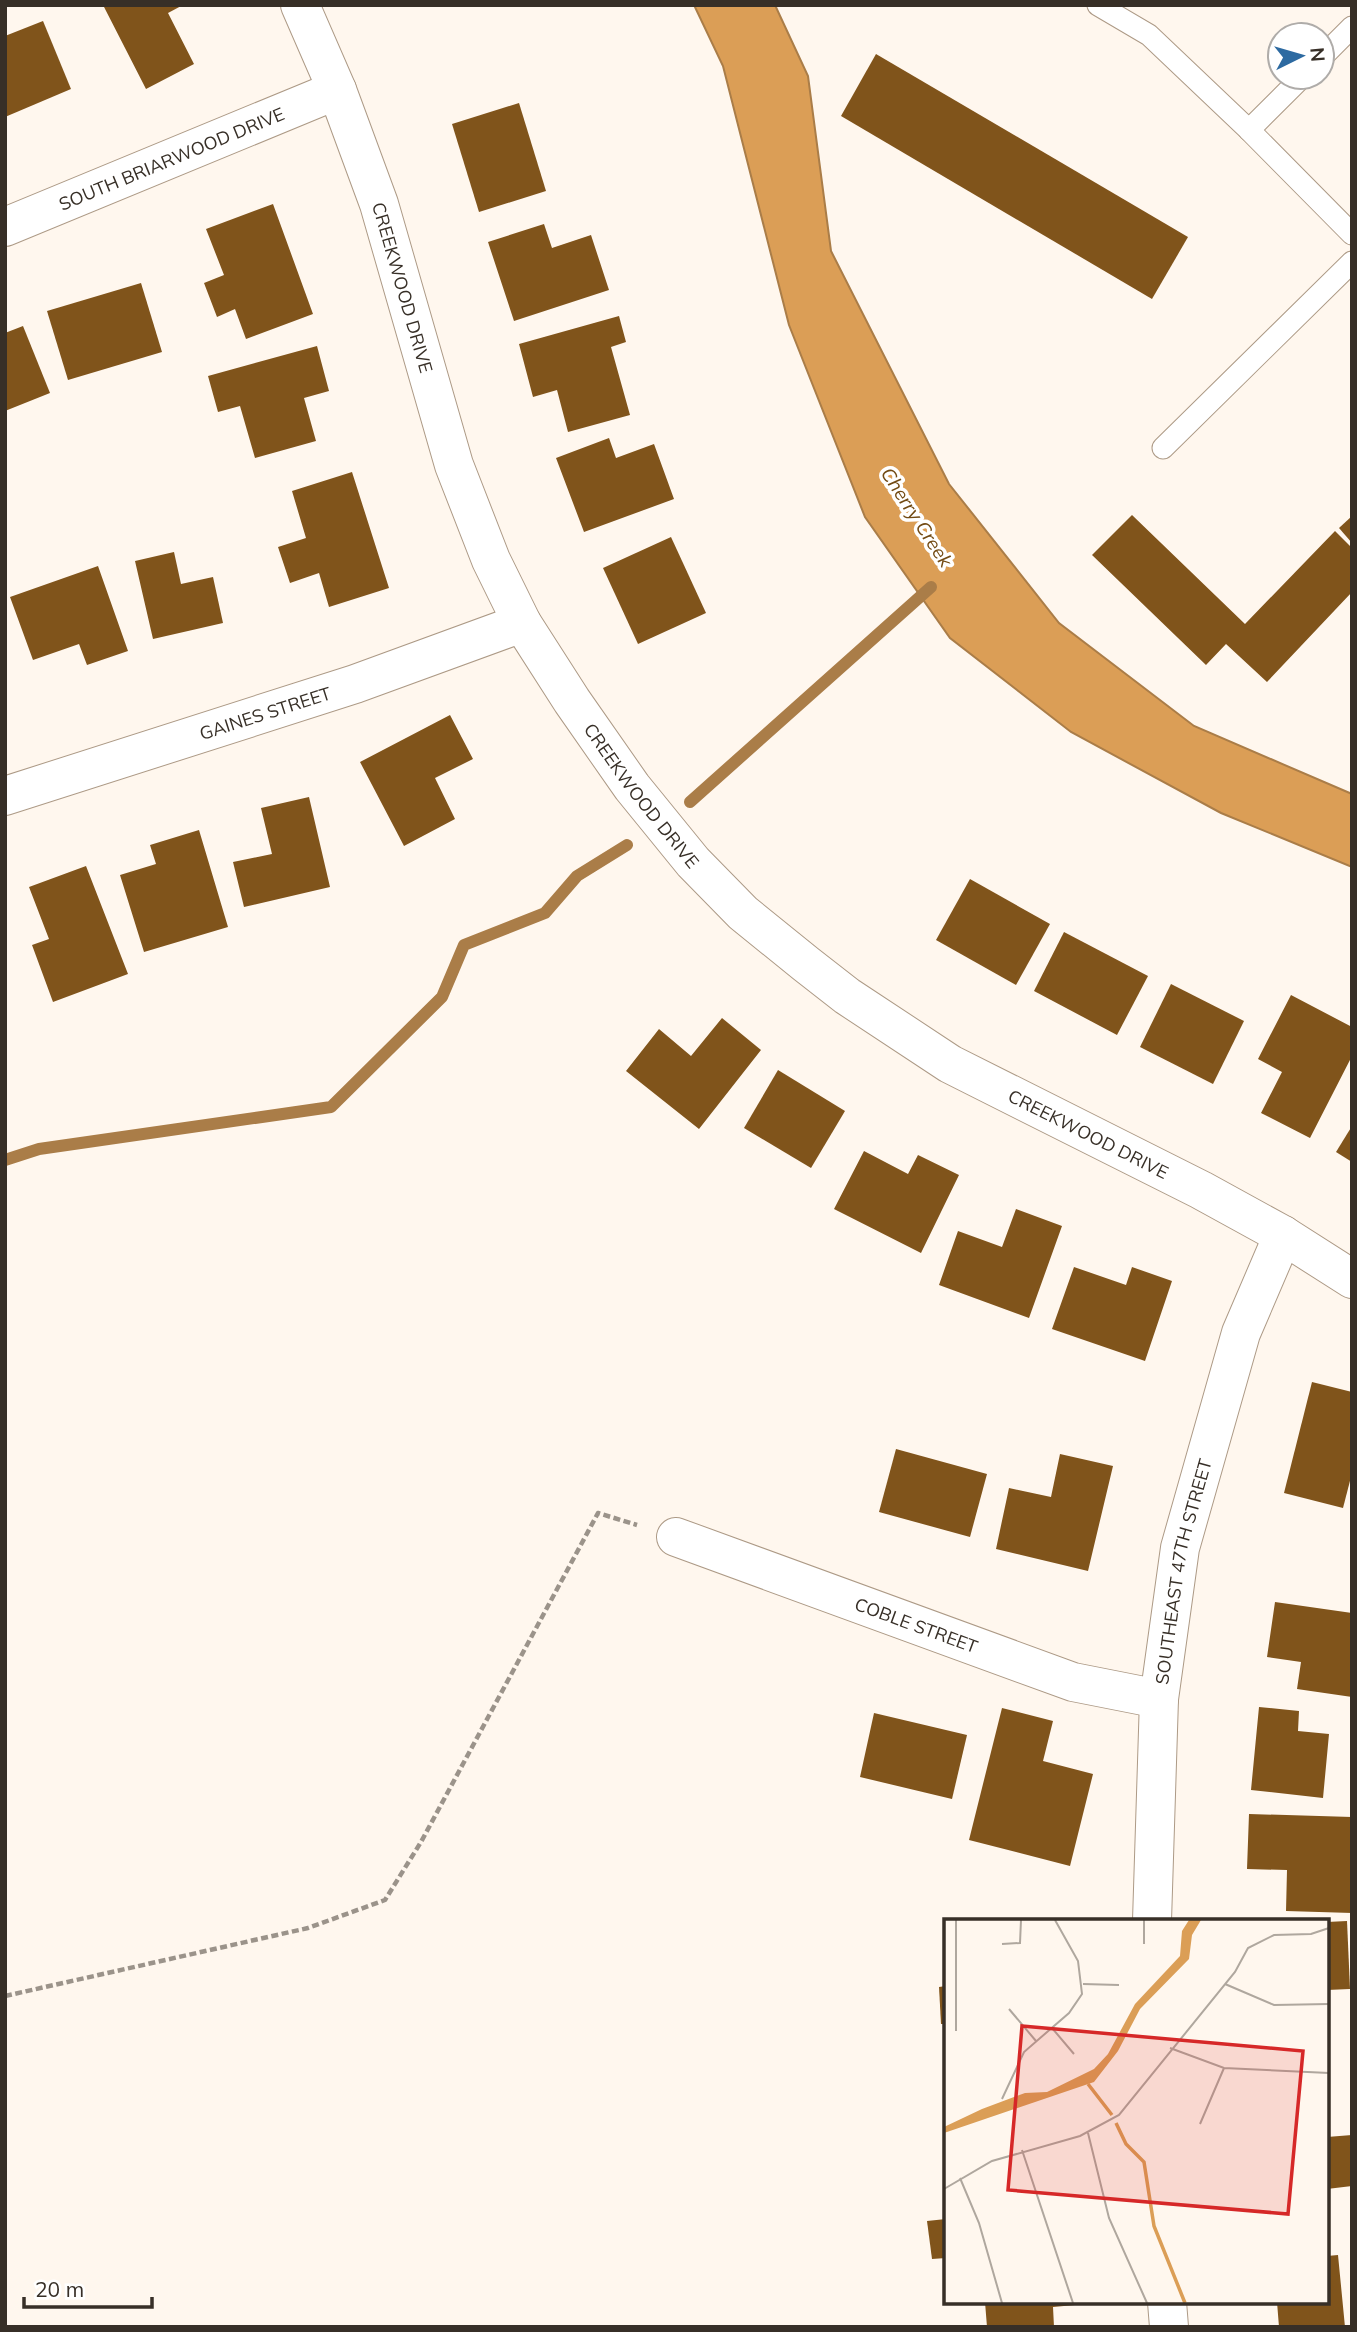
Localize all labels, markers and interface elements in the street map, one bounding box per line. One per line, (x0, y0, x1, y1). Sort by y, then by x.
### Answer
north arrow (1266, 21, 1336, 91)
text: N (1305, 46, 1331, 63)
street label: SOUTH BRIARWOOD DRIVE (55, 102, 288, 215)
street label: CREEKWOOD DRIVE (368, 199, 438, 375)
water label: Cherry Creek (876, 463, 959, 572)
street label: GAINES STREET (196, 681, 334, 745)
street label: CREEKWOOD DRIVE (579, 718, 705, 873)
street label: CREEKWOOD DRIVE (1004, 1084, 1173, 1183)
street label: SOUTHEAST 47TH STREET (1150, 1456, 1216, 1686)
street label: COBLE STREET (852, 1592, 981, 1658)
inset map (944, 1919, 1329, 2304)
scale bar (24, 2266, 152, 2310)
text: 20 m (35, 2276, 84, 2302)

